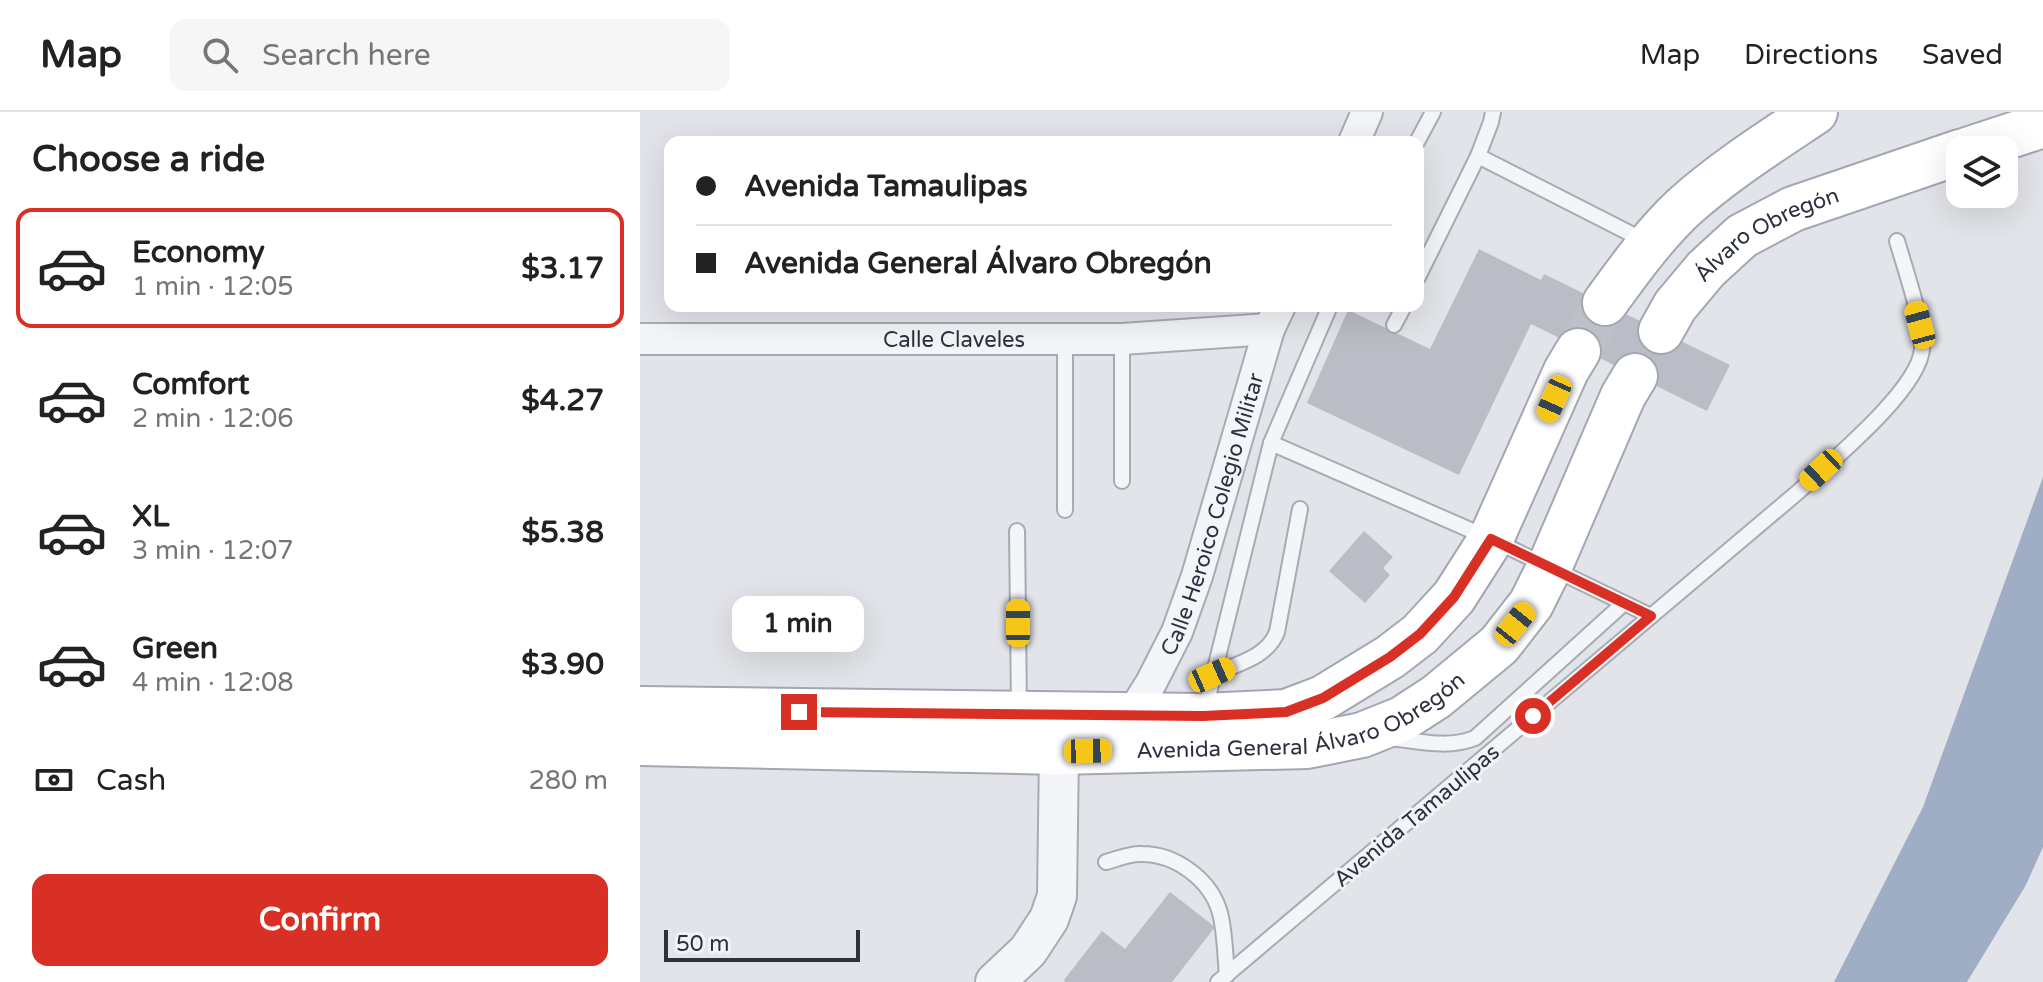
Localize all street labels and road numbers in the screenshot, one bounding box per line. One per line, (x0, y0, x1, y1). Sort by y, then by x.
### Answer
street label: Álvaro Obregón (1688, 182, 1842, 287)
street label: Calle Claveles (883, 327, 1025, 353)
street label: Calle Heroico Colegio Militar (1155, 370, 1270, 660)
street label: Avenida General Álvaro Obregón (1136, 667, 1470, 764)
street label: Avenida Tamaulipas (1329, 739, 1505, 893)

